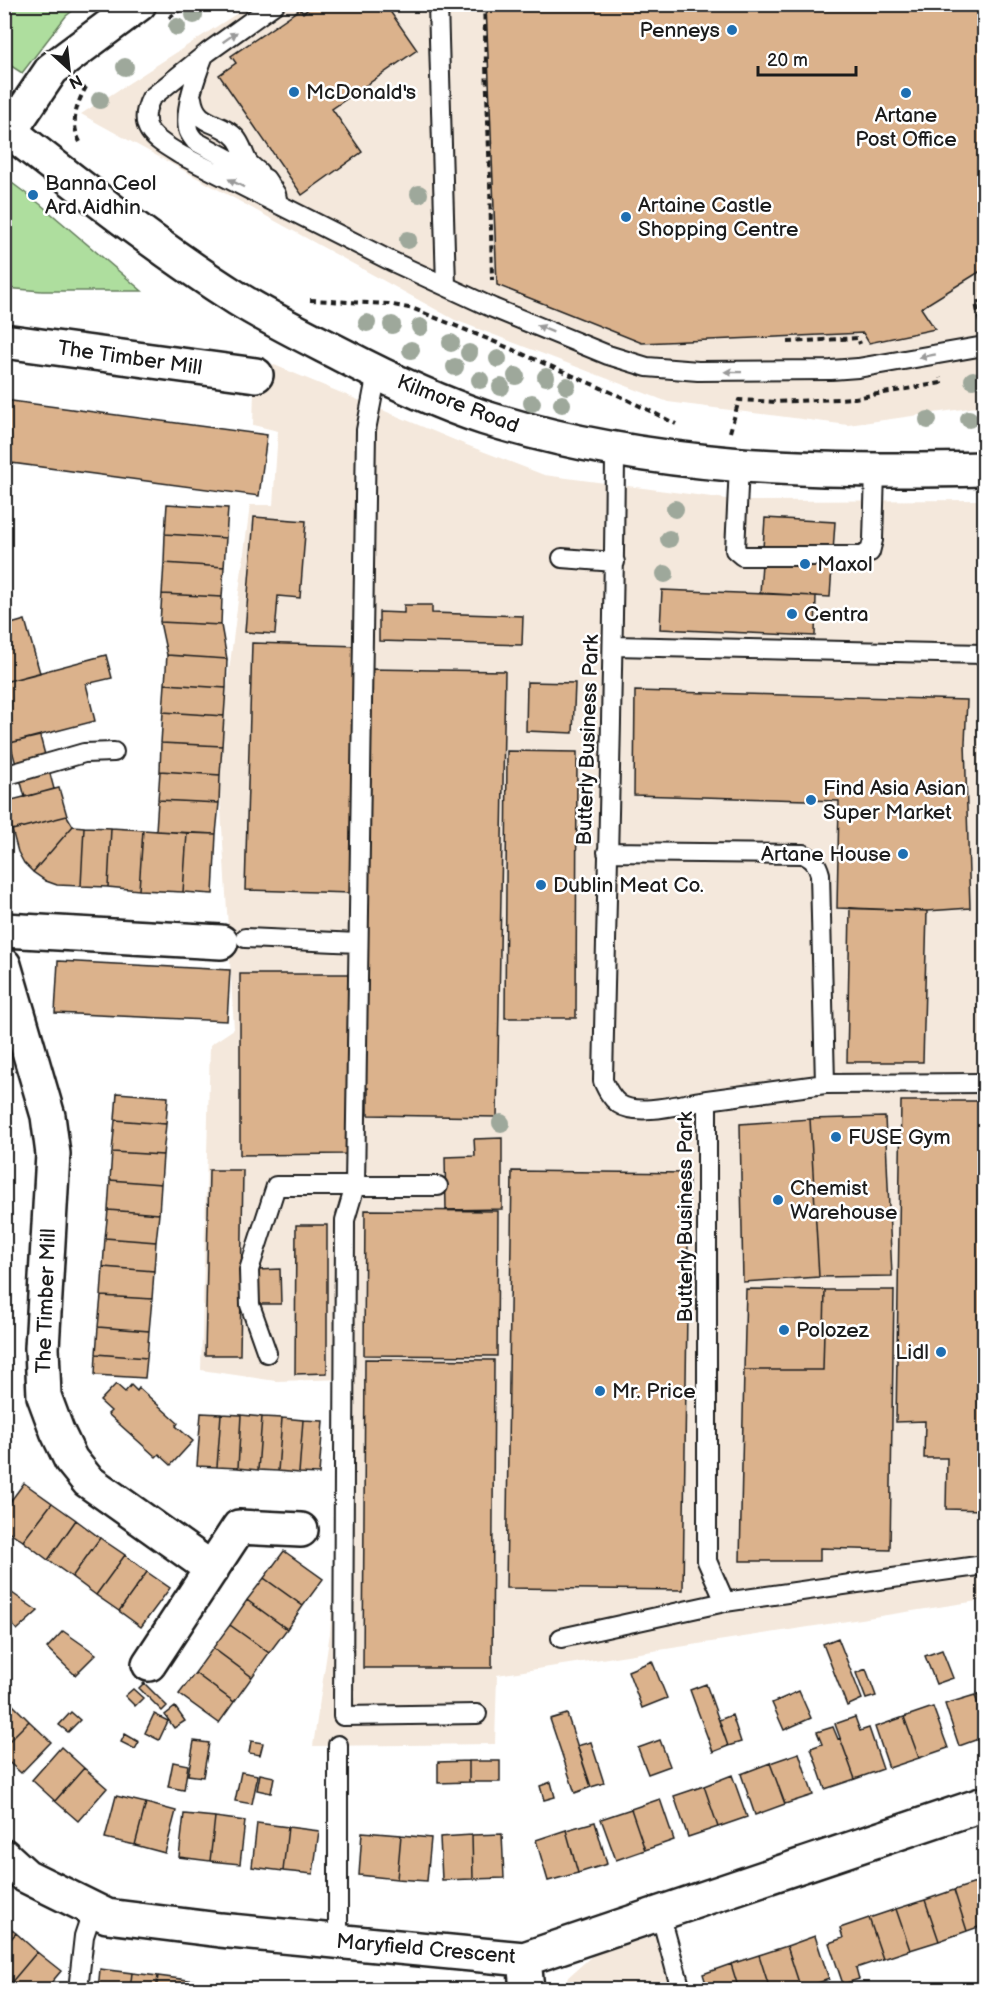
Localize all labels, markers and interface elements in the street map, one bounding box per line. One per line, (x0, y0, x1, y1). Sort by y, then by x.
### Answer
place label: Penneys (640, 18, 720, 43)
marker: Penneys (725, 23, 739, 37)
one-way arrow (221, 31, 237, 43)
north arrow (39, 39, 99, 99)
scale bar (758, 39, 856, 77)
text: 20 m (767, 50, 808, 71)
text: N (65, 70, 85, 92)
place label: McDonald's (306, 80, 416, 105)
marker: McDonald's (287, 85, 301, 99)
marker: Artane Post Office (899, 86, 913, 100)
place label: Artane Post Office (855, 103, 957, 152)
place label: Banna Ceol Ard Aidhin (45, 171, 157, 220)
one-way arrow (228, 178, 245, 188)
marker: Banna Ceol Ard Aidhin (26, 188, 40, 202)
place label: Artaine Castle Shopping Centre (638, 193, 798, 242)
marker: Artaine Castle Shopping Centre (619, 210, 633, 224)
one-way arrow (536, 324, 554, 334)
street label: The Timber Mill (56, 336, 204, 380)
one-way arrow (917, 352, 936, 361)
one-way arrow (724, 367, 743, 377)
street label: Kilmore Road (394, 369, 522, 439)
place label: Maxol (817, 552, 873, 577)
marker: Maxol (798, 557, 812, 571)
place label: Centra (804, 602, 869, 627)
marker: Centra (785, 607, 799, 621)
street label: Butterly Business Park (572, 633, 604, 846)
place label: Find Asia Asian Super Market (823, 776, 966, 825)
marker: Find Asia Asian Super Market (804, 793, 818, 807)
place label: Artane House (761, 842, 891, 867)
marker: Artane House (896, 847, 910, 861)
place label: Dublin Meat Co. (553, 873, 704, 898)
marker: Dublin Meat Co. (534, 878, 548, 892)
street label: Butterly Business Park (673, 1111, 698, 1323)
place label: FUSE Gym (848, 1125, 951, 1150)
marker: FUSE Gym (829, 1130, 843, 1144)
place label: Chemist Warehouse (790, 1176, 897, 1225)
marker: Chemist Warehouse (771, 1193, 785, 1207)
street label: The Timber Mill (31, 1228, 61, 1374)
place label: Polozez (796, 1318, 870, 1343)
marker: Polozez (777, 1323, 791, 1337)
place label: Lidl (895, 1340, 929, 1365)
marker: Lidl (934, 1345, 948, 1359)
place label: Mr. Price (612, 1379, 696, 1404)
marker: Mr. Price (593, 1384, 607, 1398)
street label: Maryfield Crescent (335, 1929, 517, 1969)

